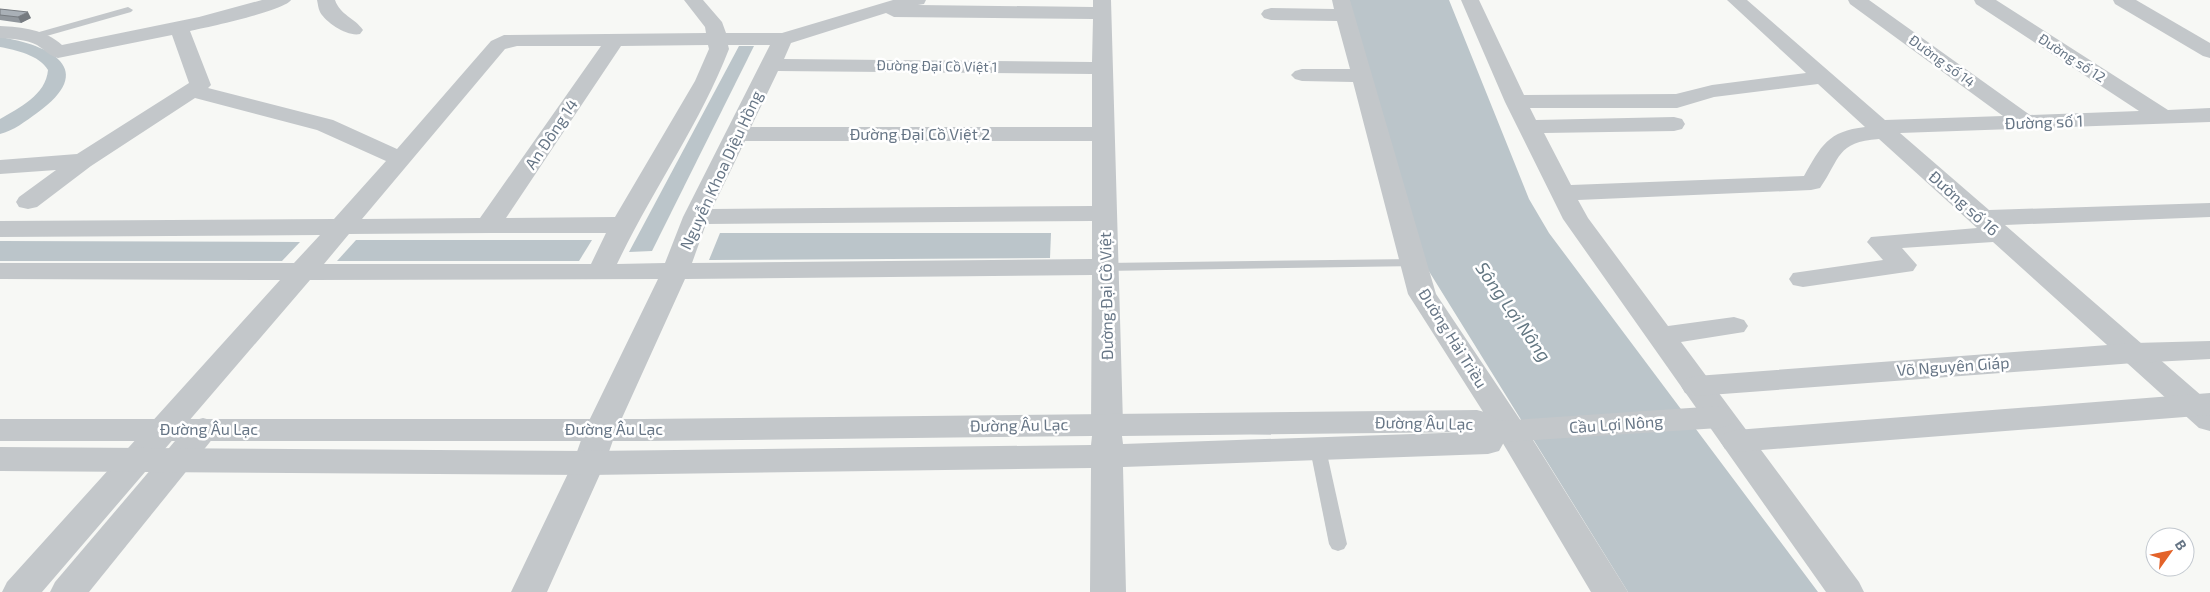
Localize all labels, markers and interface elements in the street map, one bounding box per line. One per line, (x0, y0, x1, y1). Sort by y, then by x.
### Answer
street label: Đường số 12 (2036, 30, 2109, 86)
street label: Đường số 14 (1906, 31, 1979, 90)
street label: Đường Đại Cồ Việt 1 (876, 56, 998, 75)
street label: Nguyễn Khoa Diệu Hồng (675, 87, 766, 252)
street label: An Đông 14 (520, 95, 581, 172)
street label: Đường số 1 (2004, 111, 2084, 132)
street label: Đường Đại Cồ Việt 2 (850, 124, 990, 143)
street label: Đường số 16 (1925, 166, 2003, 239)
street label: Đường Đại Cồ Việt (1095, 232, 1116, 360)
water label: Sông Lợi Nông (1471, 257, 1556, 365)
street label: Đường Hải Triều (1415, 284, 1492, 391)
street label: Võ Nguyên Giáp (1896, 352, 2010, 379)
street label: Cầu Lợi Nông (1568, 411, 1664, 436)
street label: Đường Âu Lạc (1375, 412, 1474, 433)
street label: Đường Âu Lạc (970, 414, 1069, 435)
street label: Đường Âu Lạc (160, 419, 258, 438)
street label: Đường Âu Lạc (565, 419, 663, 438)
north arrow (2145, 527, 2195, 577)
text: B (2172, 536, 2191, 553)

